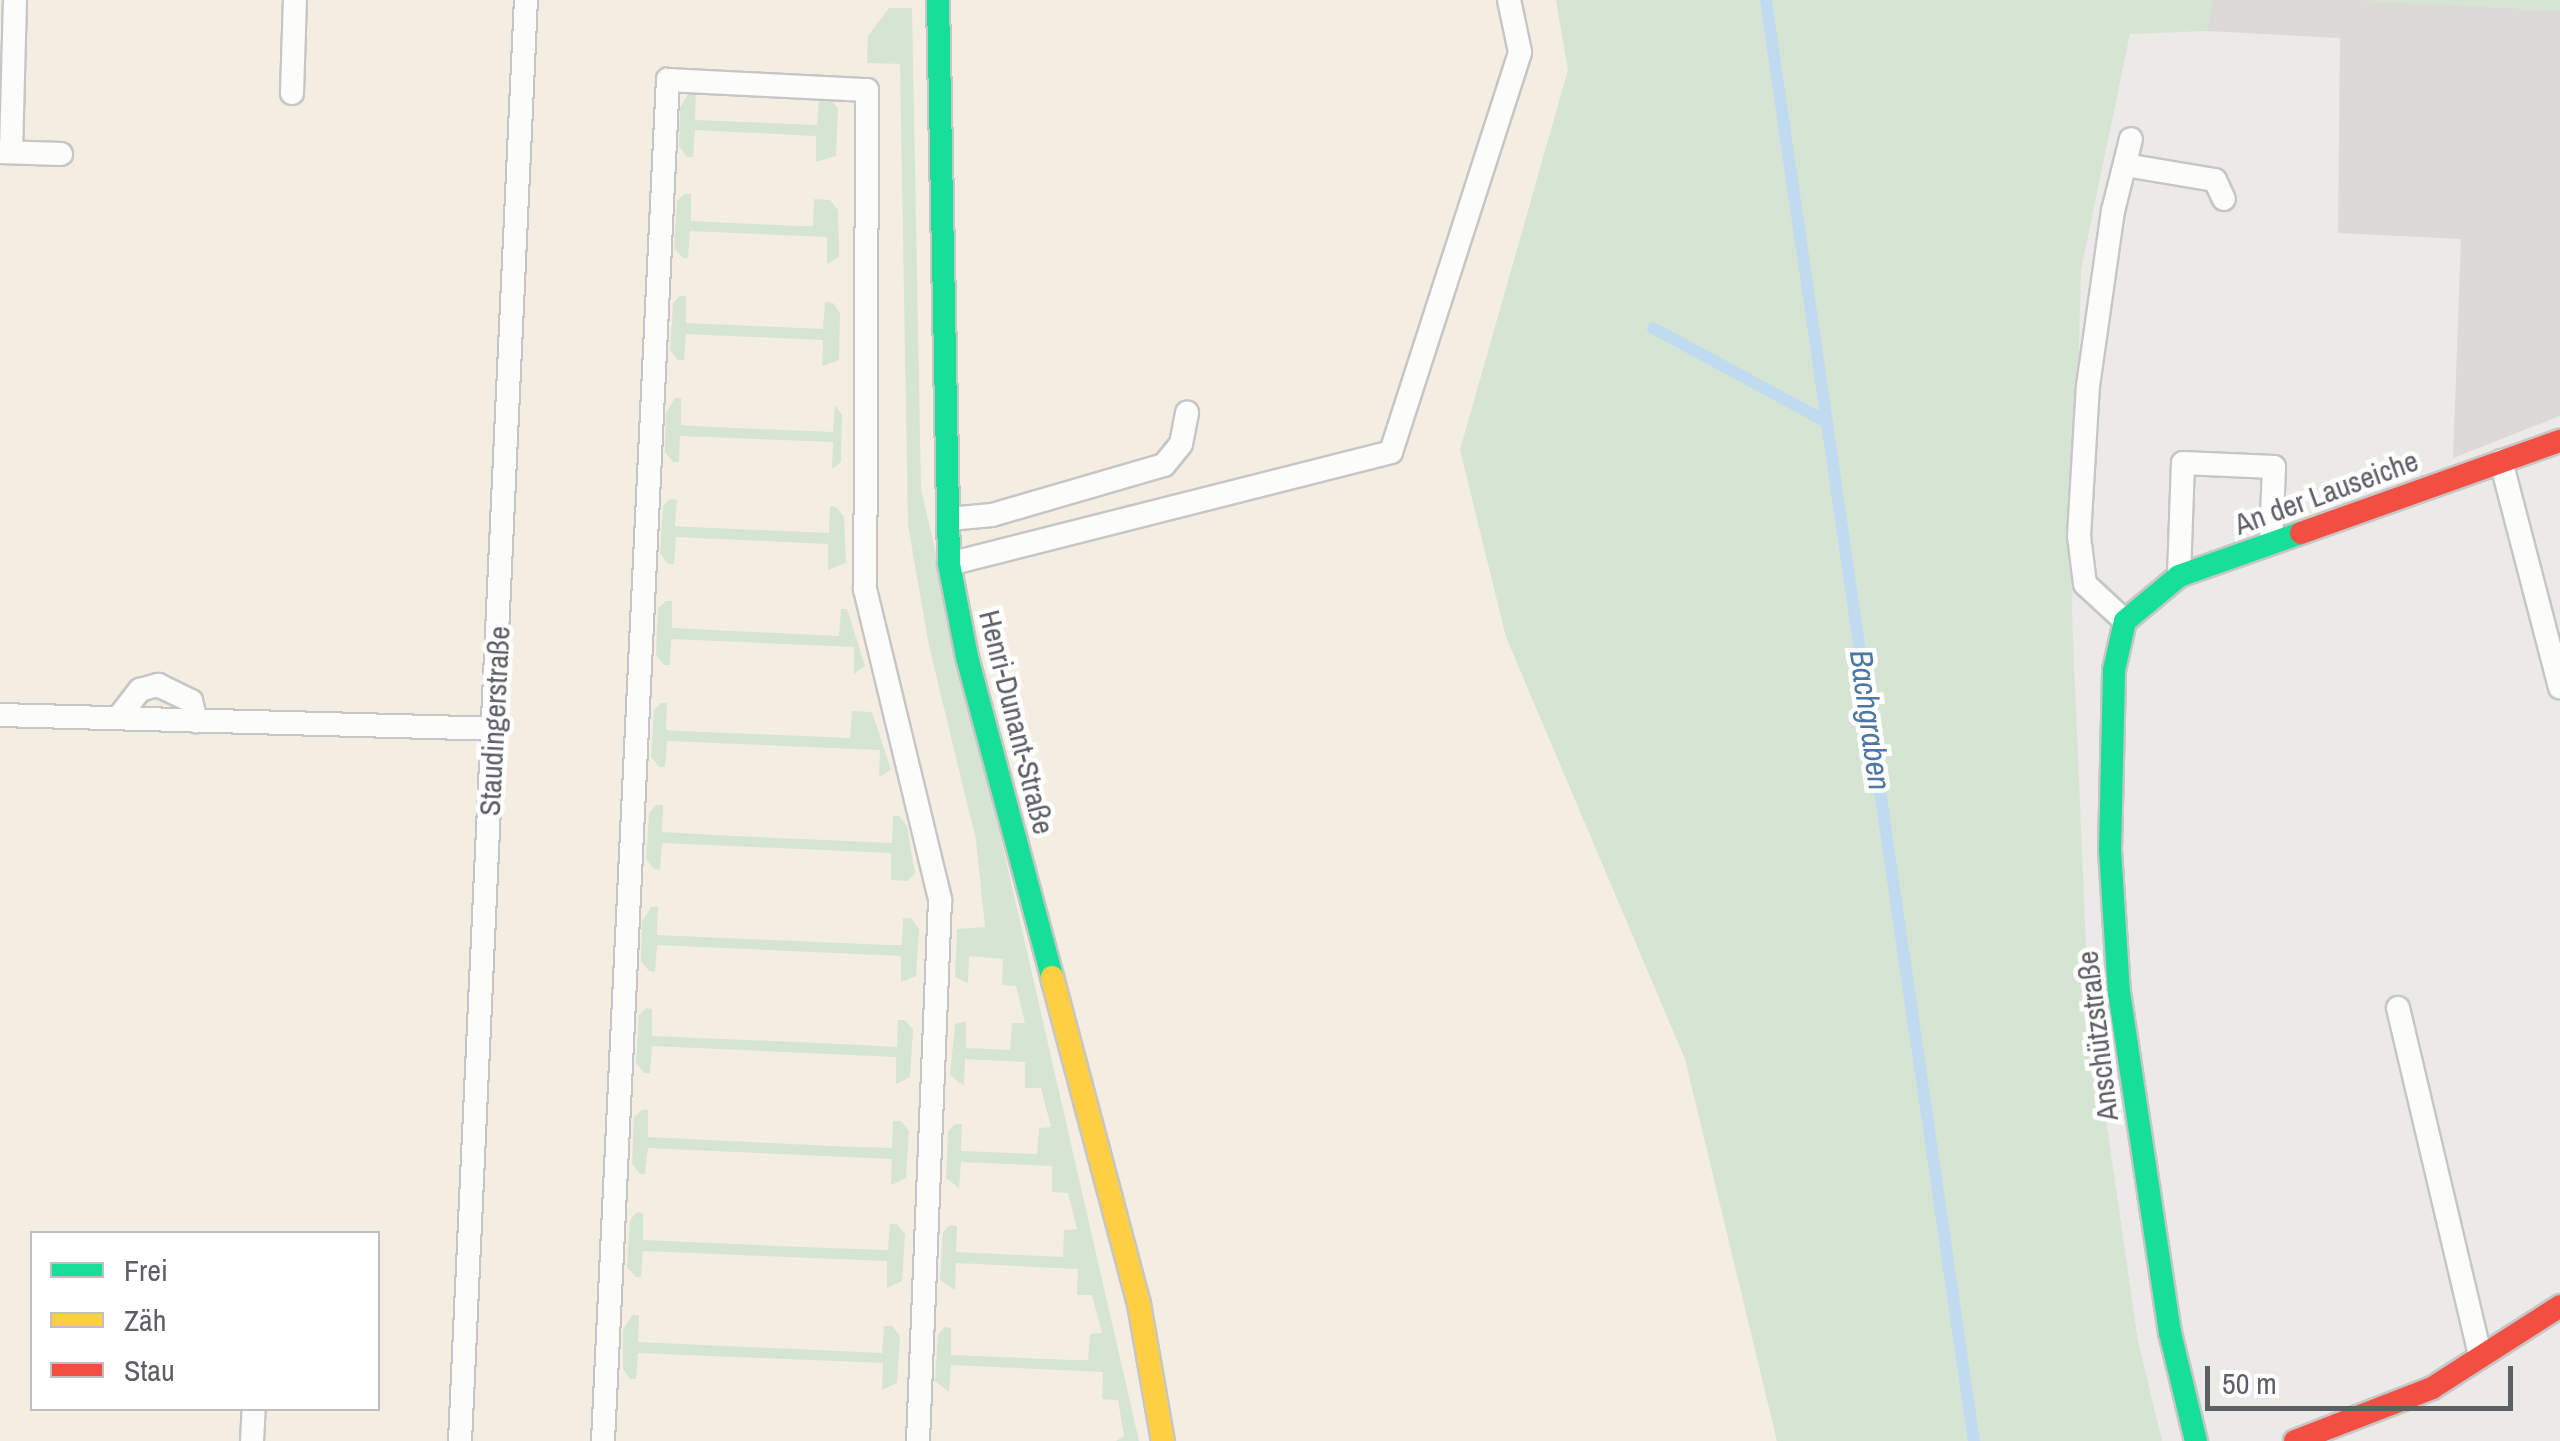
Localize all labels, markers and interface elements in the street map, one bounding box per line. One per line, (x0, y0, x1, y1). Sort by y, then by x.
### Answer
street label: An der Lauseiche (2229, 442, 2423, 542)
street label: Henri-Dunant-Straße (972, 606, 1062, 838)
street label: Staudingerstraße (471, 625, 517, 817)
water label: Bachgraben (1841, 647, 1899, 793)
street label: Anschützstraße (2069, 949, 2125, 1123)
legend (30, 1231, 380, 1411)
text: Frei (124, 1250, 168, 1290)
text: Zäh (124, 1300, 166, 1340)
scale bar (2210, 1346, 2518, 1408)
text: Stau (124, 1350, 175, 1390)
text: 50 m (2222, 1363, 2277, 1403)

